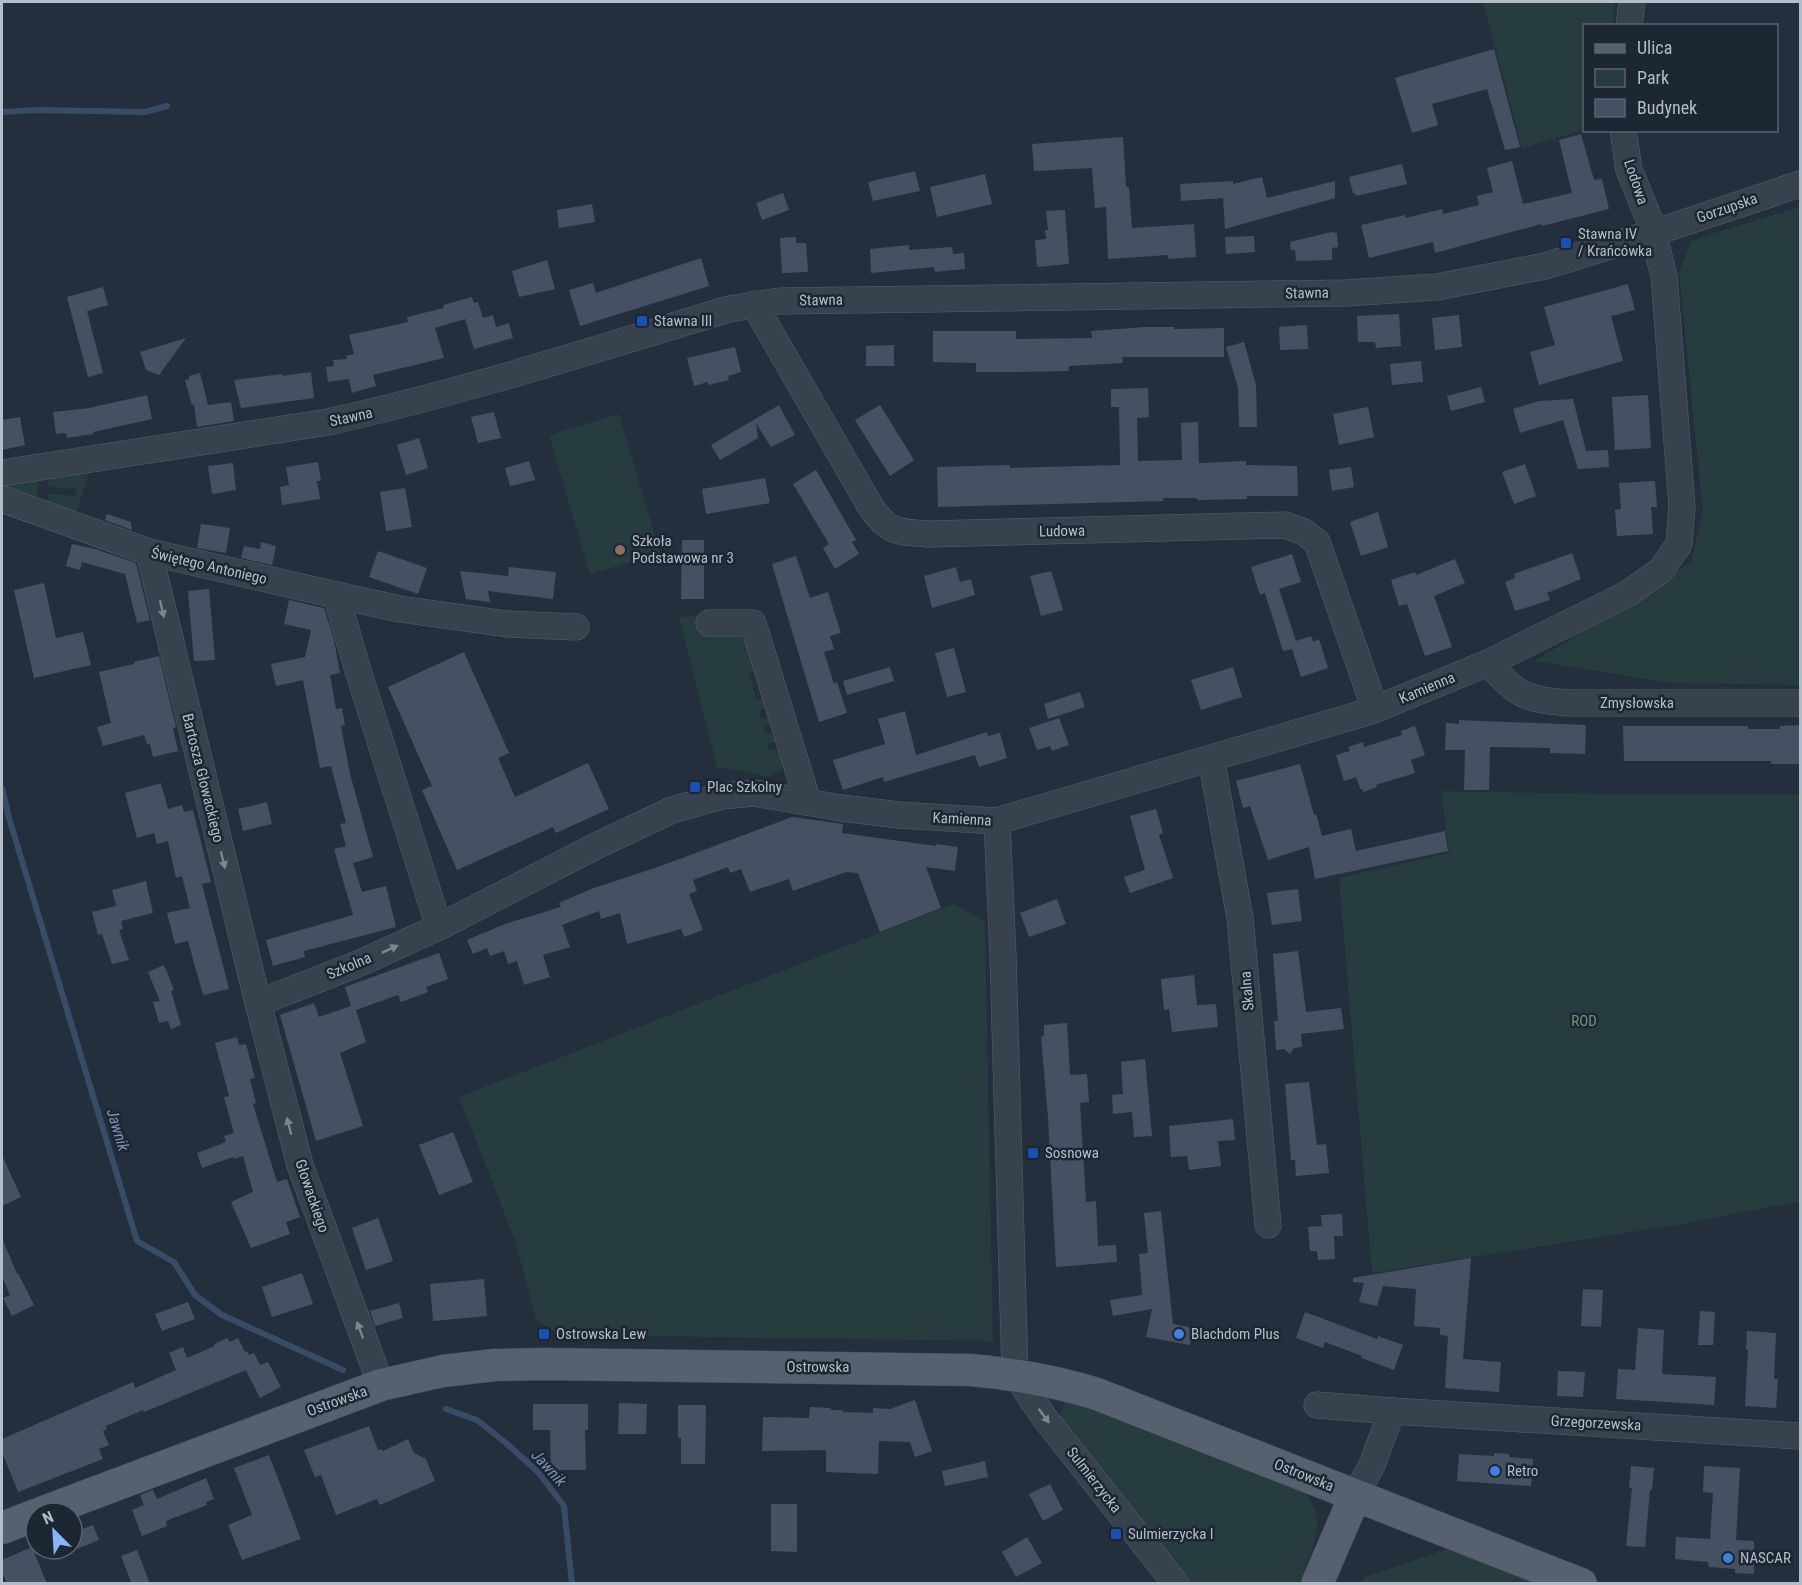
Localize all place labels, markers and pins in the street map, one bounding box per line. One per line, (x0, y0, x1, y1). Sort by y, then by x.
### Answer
place label: Stawna IV / Krańcówka (1578, 225, 1652, 260)
marker: Stawna IV / Krańcówka (1559, 236, 1573, 250)
place label: Stawna III (654, 312, 712, 330)
marker: Stawna III (635, 314, 649, 328)
place label: Szkoła Podstawowa nr 3 (632, 532, 734, 567)
marker: Szkoła Podstawowa nr 3 (613, 543, 627, 557)
place label: Plac Szkolny (707, 778, 782, 796)
marker: Plac Szkolny (688, 780, 702, 794)
place label: Sosnowa (1045, 1144, 1099, 1162)
marker: Sosnowa (1026, 1146, 1040, 1160)
place label: Ostrowska Lew (556, 1325, 646, 1343)
place label: Blachdom Plus (1191, 1325, 1280, 1343)
marker: Ostrowska Lew (537, 1327, 551, 1341)
marker: Blachdom Plus (1172, 1327, 1186, 1341)
place label: Retro (1507, 1462, 1538, 1480)
marker: Retro (1488, 1464, 1502, 1478)
place label: Sulmierzycka I (1128, 1525, 1214, 1543)
marker: Sulmierzycka I (1109, 1527, 1123, 1541)
place label: NASCAR (1740, 1549, 1791, 1567)
marker: NASCAR (1721, 1551, 1735, 1565)

